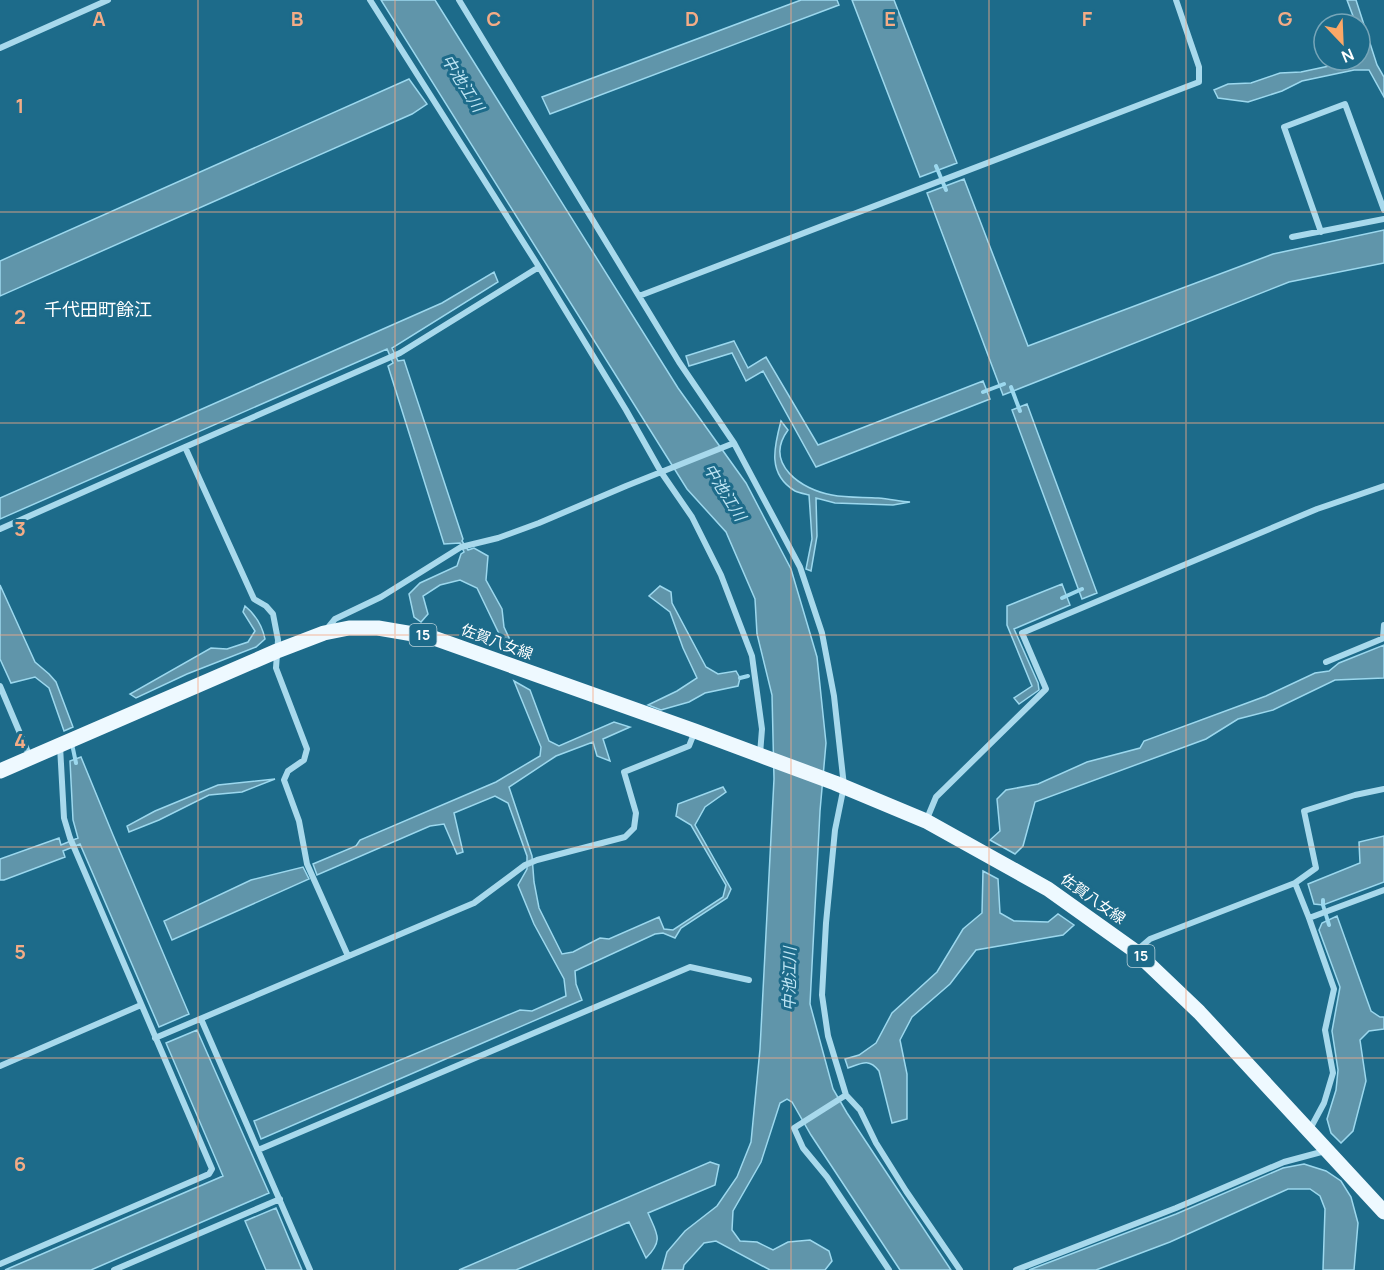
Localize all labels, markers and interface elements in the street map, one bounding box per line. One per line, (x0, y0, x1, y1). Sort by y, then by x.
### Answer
text: A (92, 5, 106, 32)
text: B (291, 5, 304, 32)
text: C (487, 5, 501, 32)
text: D (685, 5, 699, 32)
text: E (884, 5, 896, 32)
text: F (1082, 5, 1093, 32)
text: G (1278, 5, 1293, 32)
north arrow (1312, 12, 1372, 72)
text: N (1338, 43, 1357, 68)
water label: 中池江川 (437, 50, 490, 118)
text: 1 (16, 92, 24, 119)
district label: 千代田町餘江 (44, 297, 152, 321)
text: 2 (14, 303, 26, 330)
water label: 中池江川 (699, 459, 752, 527)
text: 3 (14, 515, 26, 542)
street label: 佐賀八女線 (458, 619, 536, 664)
road number: 15 (410, 624, 436, 646)
text: 4 (14, 727, 26, 754)
street label: 佐賀八女線 (1057, 868, 1130, 929)
text: 5 (14, 938, 26, 965)
water label: 中池江川 (777, 945, 801, 1011)
road number: 15 (1128, 945, 1154, 967)
text: 6 (14, 1150, 26, 1177)

